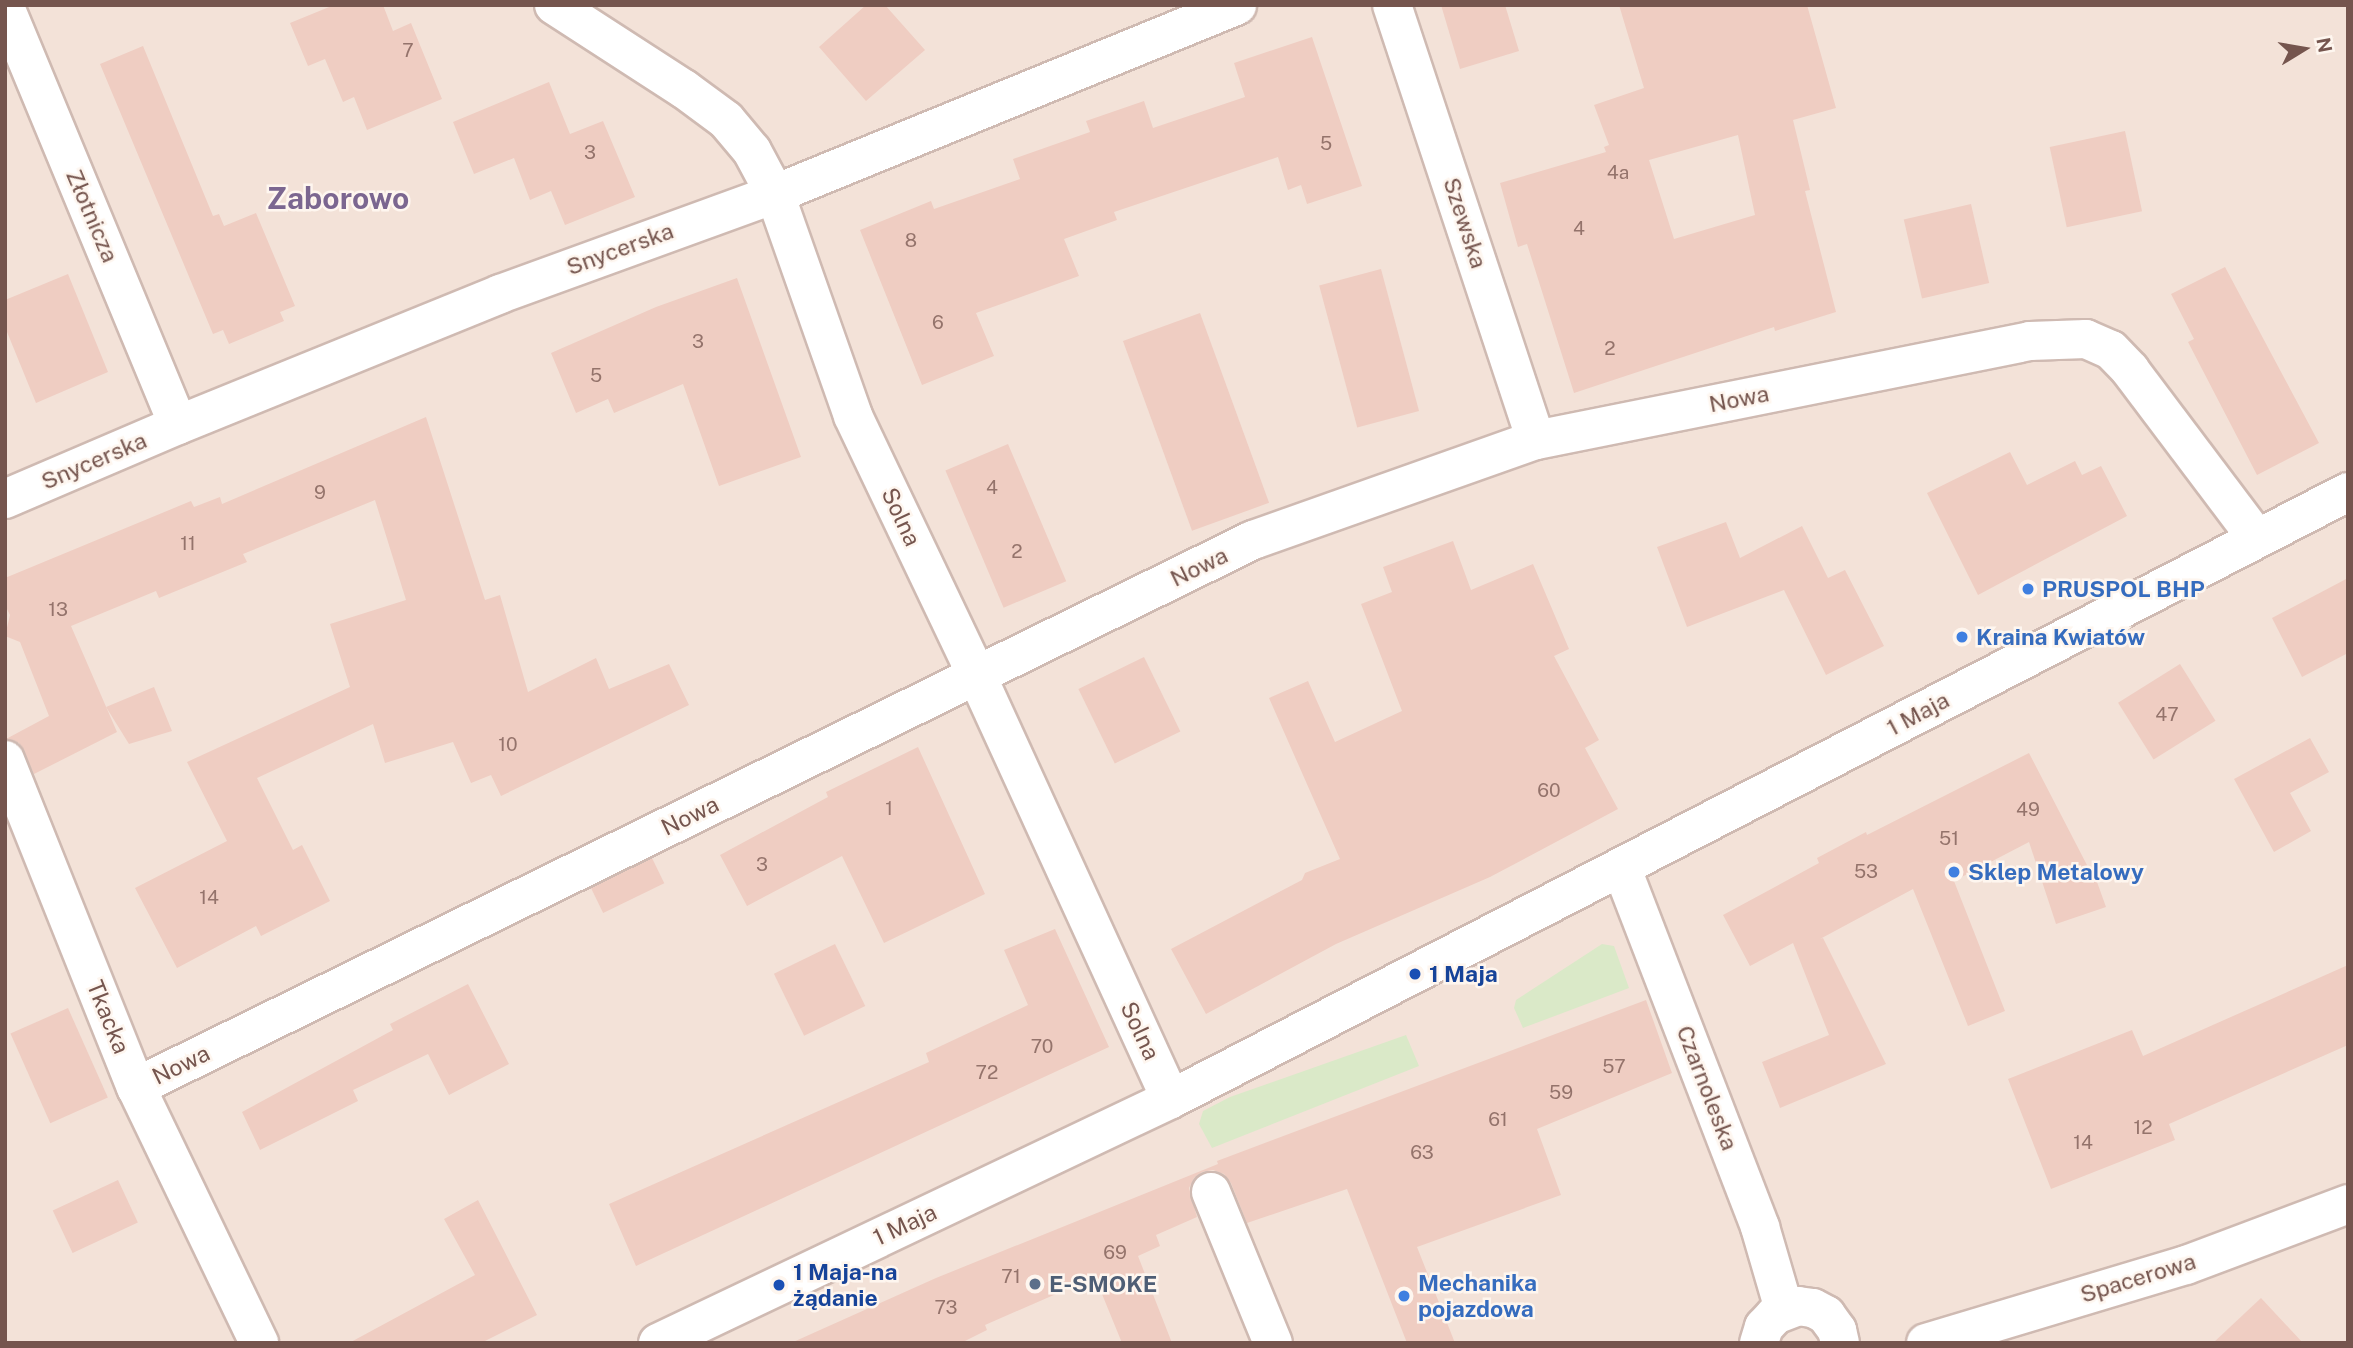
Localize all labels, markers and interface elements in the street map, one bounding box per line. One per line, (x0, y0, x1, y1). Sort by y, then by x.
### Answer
north arrow (2269, 14, 2339, 84)
text: N (2312, 36, 2337, 54)
house number: 7 (402, 40, 414, 62)
house number: 5 (1320, 133, 1332, 155)
house number: 3 (584, 142, 596, 164)
house number: 4a (1607, 162, 1629, 184)
street label: Złotnicza (60, 165, 124, 267)
street label: Szewska (1437, 174, 1493, 272)
district label: Zaborowo (267, 180, 409, 216)
street label: Snycerska (563, 217, 677, 281)
house number: 4 (1573, 218, 1585, 240)
house number: 8 (905, 230, 917, 252)
house number: 6 (932, 312, 944, 334)
house number: 3 (692, 331, 704, 353)
house number: 2 (1604, 338, 1616, 360)
house number: 5 (590, 365, 602, 387)
street label: Nowa (1707, 380, 1771, 418)
street label: Snycerska (37, 426, 151, 496)
house number: 4 (986, 477, 998, 499)
house number: 9 (314, 482, 326, 504)
street label: Solna (876, 483, 926, 551)
house number: 11 (180, 533, 196, 555)
house number: 2 (1011, 541, 1023, 563)
street label: Nowa (1166, 541, 1232, 593)
place label: PRUSPOL BHP (2042, 575, 2205, 603)
marker: PRUSPOL BHP (2020, 581, 2036, 597)
house number: 13 (48, 599, 68, 621)
place label: Kraina Kwiatów (1976, 623, 2145, 651)
marker: Kraina Kwiatów (1954, 629, 1970, 645)
street label: 1 Maja (1882, 686, 1954, 742)
house number: 47 (2155, 704, 2179, 726)
house number: 10 (498, 734, 518, 756)
house number: 60 (1537, 780, 1561, 802)
street label: Nowa (657, 790, 723, 842)
house number: 1 (885, 798, 893, 820)
house number: 49 (2016, 799, 2040, 821)
house number: 51 (1939, 828, 1959, 850)
house number: 3 (756, 854, 768, 876)
place label: Sklep Metalowy (1968, 858, 2144, 886)
house number: 53 (1854, 861, 1878, 883)
marker: Sklep Metalowy (1946, 864, 1962, 880)
house number: 14 (199, 887, 219, 909)
place label: 1 Maja (1429, 960, 1498, 988)
marker: 1 Maja (1407, 966, 1423, 982)
street label: Tkacka (81, 976, 135, 1058)
street label: Solna (1115, 997, 1165, 1065)
street label: Czarnoleska (1671, 1022, 1743, 1154)
house number: 70 (1031, 1036, 1053, 1058)
street label: Nowa (148, 1039, 214, 1091)
house number: 57 (1602, 1056, 1626, 1078)
house number: 72 (976, 1062, 998, 1084)
house number: 59 (1549, 1082, 1573, 1104)
house number: 61 (1488, 1109, 1508, 1131)
house number: 12 (2133, 1117, 2153, 1139)
house number: 14 (2073, 1132, 2093, 1154)
house number: 63 (1410, 1142, 1434, 1164)
street label: 1 Maja (869, 1198, 941, 1252)
house number: 69 (1103, 1242, 1127, 1264)
street label: Spacerowa (2077, 1247, 2199, 1309)
place label: 1 Maja-na żądanie (793, 1258, 897, 1312)
house number: 71 (1001, 1266, 1021, 1288)
place label: Mechanika pojazdowa (1418, 1269, 1537, 1323)
place label: E-SMOKE (1049, 1270, 1157, 1298)
marker: E-SMOKE (1027, 1276, 1043, 1292)
marker: 1 Maja-na żądanie (771, 1277, 787, 1293)
marker: Mechanika pojazdowa (1396, 1288, 1412, 1304)
house number: 73 (934, 1297, 958, 1319)

